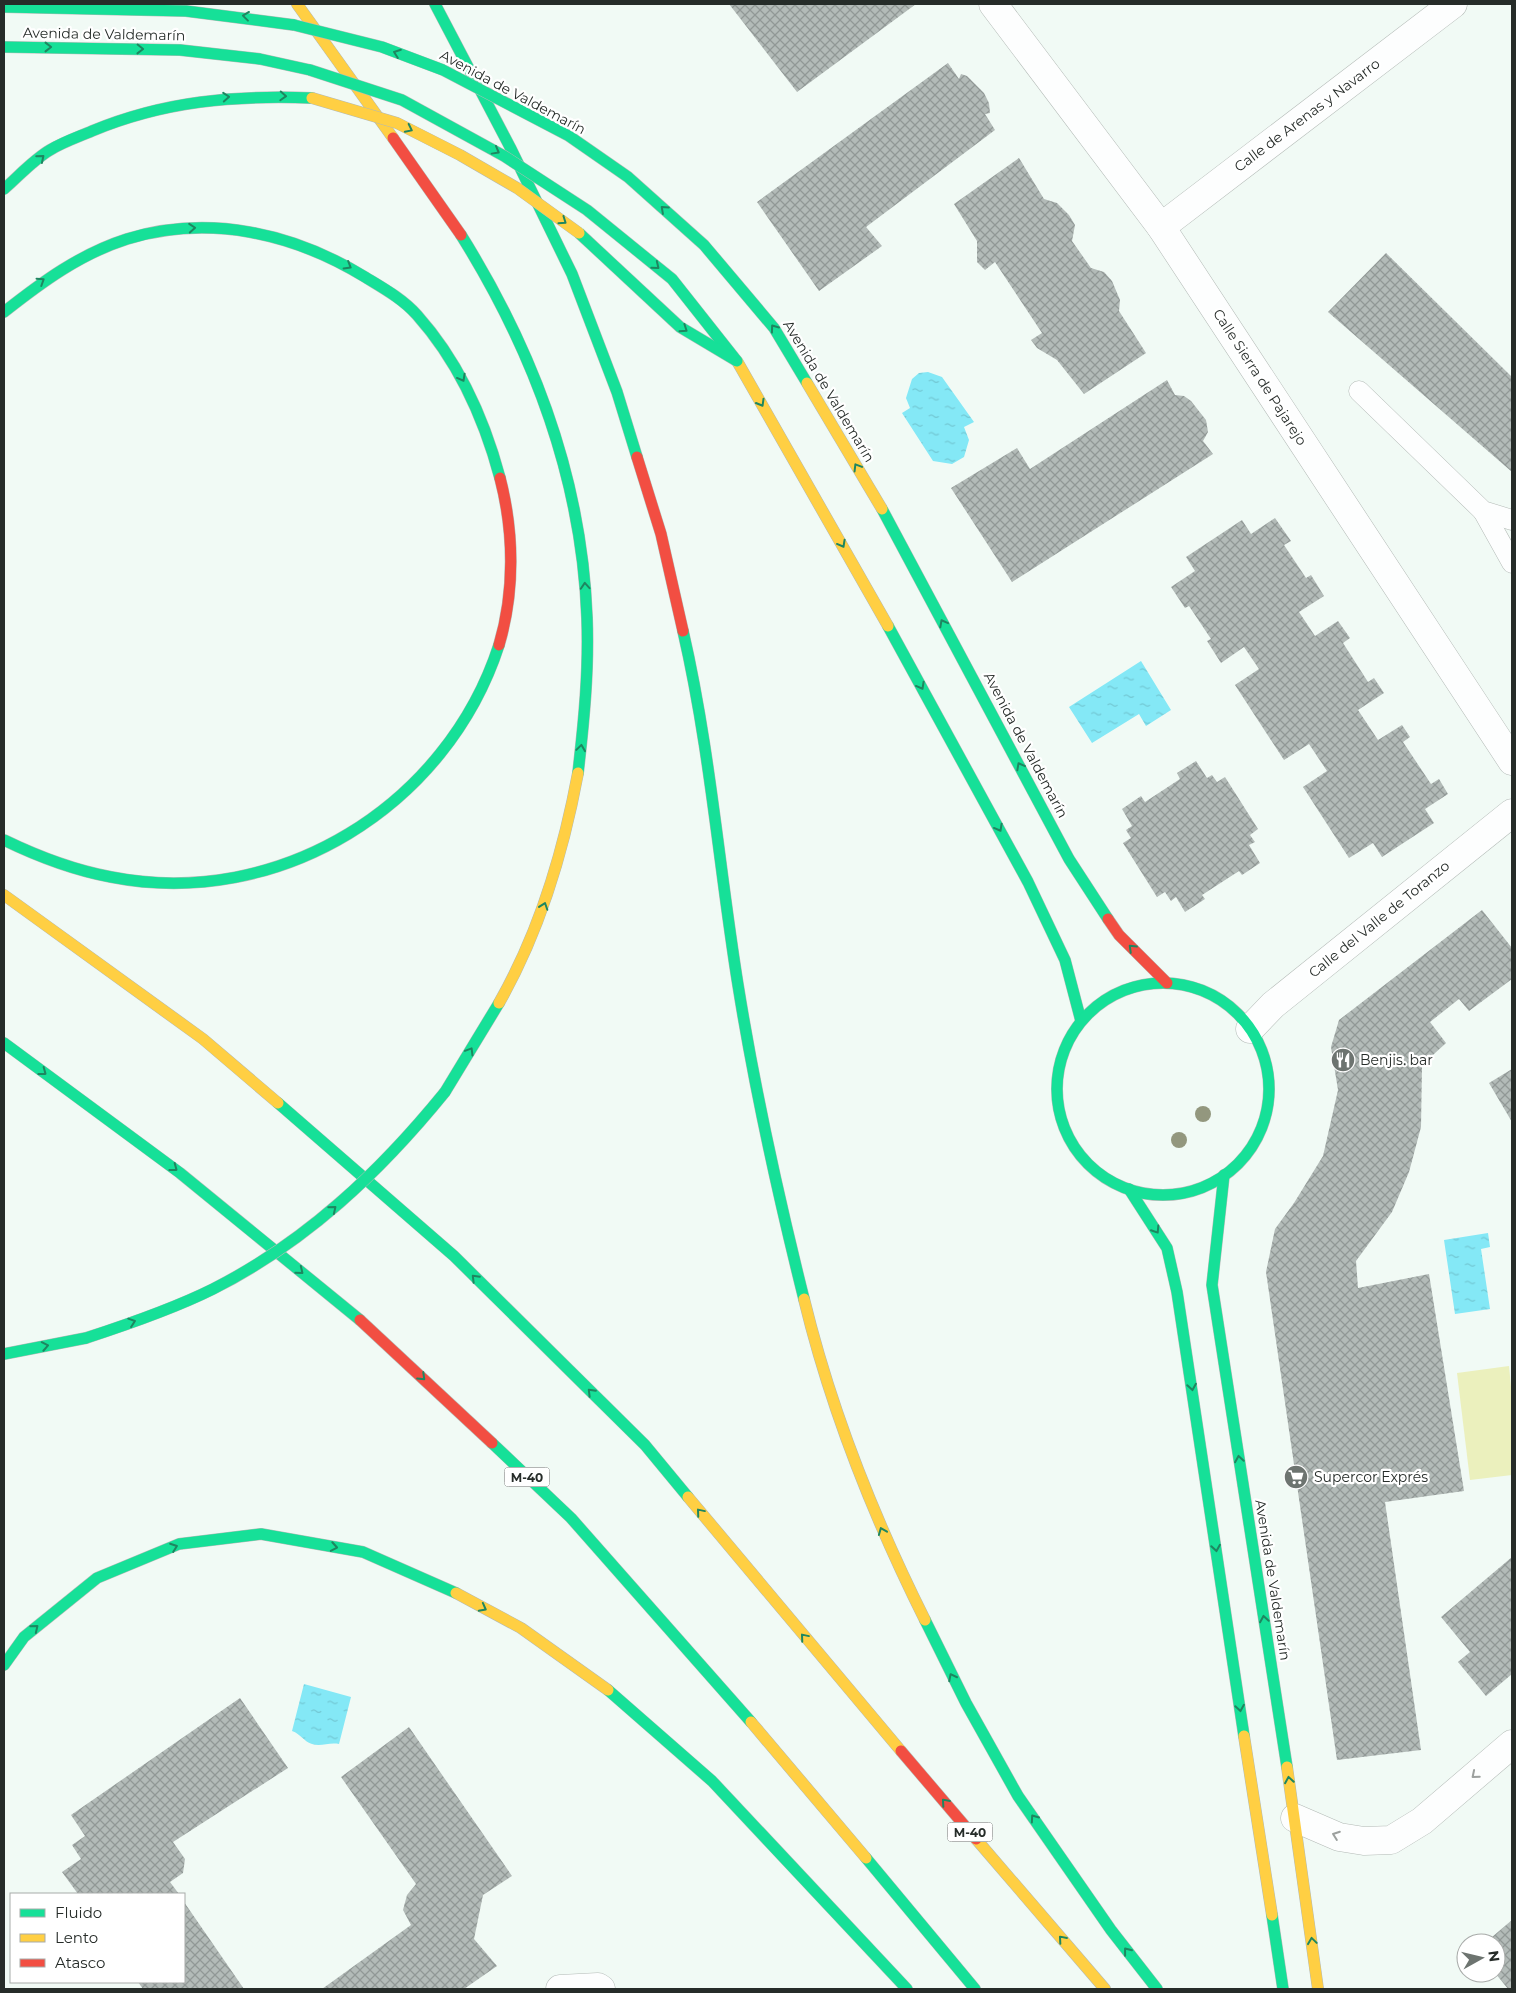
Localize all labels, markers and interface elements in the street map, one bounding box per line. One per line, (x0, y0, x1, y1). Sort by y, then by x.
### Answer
one-way arrow (242, 11, 250, 22)
street label: Avenida de Valdemarín (23, 24, 185, 44)
one-way arrow (44, 42, 52, 52)
one-way arrow (136, 44, 144, 54)
street label: Avenida de Valdemarín (437, 46, 589, 138)
one-way arrow (393, 49, 402, 59)
street label: Calle de Arenas y Navarro (1231, 54, 1383, 176)
one-way arrow (279, 91, 287, 102)
one-way arrow (223, 92, 231, 103)
one-way arrow (403, 123, 412, 133)
one-way arrow (490, 145, 499, 155)
one-way arrow (35, 155, 44, 163)
one-way arrow (660, 206, 669, 215)
one-way arrow (557, 215, 567, 224)
one-way arrow (188, 222, 196, 233)
one-way arrow (342, 260, 351, 270)
one-way arrow (650, 261, 659, 269)
one-way arrow (36, 278, 45, 287)
street label: Calle Sierra de Pajarejo (1209, 305, 1311, 449)
street label: Avenida de Valdemarín (779, 317, 879, 465)
one-way arrow (678, 323, 688, 332)
one-way arrow (771, 325, 779, 334)
one-way arrow (455, 373, 465, 382)
one-way arrow (755, 397, 765, 406)
one-way arrow (854, 464, 864, 473)
one-way arrow (836, 538, 846, 547)
one-way arrow (580, 582, 591, 590)
one-way arrow (939, 619, 949, 628)
street label: Avenida de Valdemarín (980, 669, 1072, 821)
one-way arrow (914, 681, 924, 690)
one-way arrow (576, 744, 586, 753)
one-way arrow (1016, 762, 1026, 771)
one-way arrow (993, 823, 1003, 832)
street label: Calle del Valle de Toranzo (1305, 856, 1453, 981)
one-way arrow (538, 902, 548, 911)
one-way arrow (1129, 945, 1138, 954)
one-way arrow (464, 1047, 474, 1056)
restaurant icon: Benjis. bar (1330, 1047, 1356, 1073)
place label: Benjis. bar (1360, 1051, 1433, 1069)
one-way arrow (37, 1066, 46, 1074)
one-way arrow (168, 1162, 177, 1172)
one-way arrow (327, 1206, 336, 1214)
one-way arrow (1149, 1225, 1159, 1234)
one-way arrow (294, 1265, 303, 1273)
one-way arrow (472, 1274, 481, 1283)
one-way arrow (127, 1318, 136, 1328)
one-way arrow (40, 1342, 49, 1352)
one-way arrow (417, 1371, 426, 1380)
one-way arrow (1186, 1383, 1196, 1391)
one-way arrow (587, 1389, 596, 1398)
one-way arrow (1235, 1455, 1245, 1463)
supermarket icon: Supercor Exprés (1283, 1464, 1309, 1490)
road number: M-40 (504, 1468, 550, 1486)
place label: Supercor Exprés (1314, 1468, 1428, 1486)
street label: Avenida de Valdemarín (1251, 1498, 1295, 1662)
one-way arrow (697, 1509, 706, 1518)
one-way arrow (878, 1527, 888, 1535)
one-way arrow (330, 1541, 338, 1551)
one-way arrow (169, 1543, 178, 1553)
one-way arrow (1210, 1544, 1221, 1552)
one-way arrow (478, 1602, 487, 1612)
one-way arrow (1259, 1615, 1270, 1623)
one-way arrow (29, 1625, 38, 1633)
one-way arrow (801, 1633, 810, 1642)
one-way arrow (948, 1673, 958, 1682)
one-way arrow (1234, 1705, 1245, 1713)
one-way arrow (1472, 1769, 1481, 1778)
one-way arrow (1284, 1776, 1295, 1784)
one-way arrow (941, 1799, 950, 1808)
one-way arrow (1031, 1814, 1040, 1823)
road number: M-40 (948, 1822, 992, 1841)
one-way arrow (1332, 1831, 1341, 1841)
legend (10, 1893, 185, 1983)
text: Fluido (55, 1903, 102, 1922)
text: Lento (55, 1928, 98, 1947)
north arrow (1456, 1933, 1506, 1983)
one-way arrow (1059, 1936, 1067, 1945)
one-way arrow (1307, 1937, 1318, 1945)
one-way arrow (1124, 1947, 1133, 1957)
text: N (1484, 1949, 1504, 1963)
text: Atasco (55, 1953, 105, 1972)

